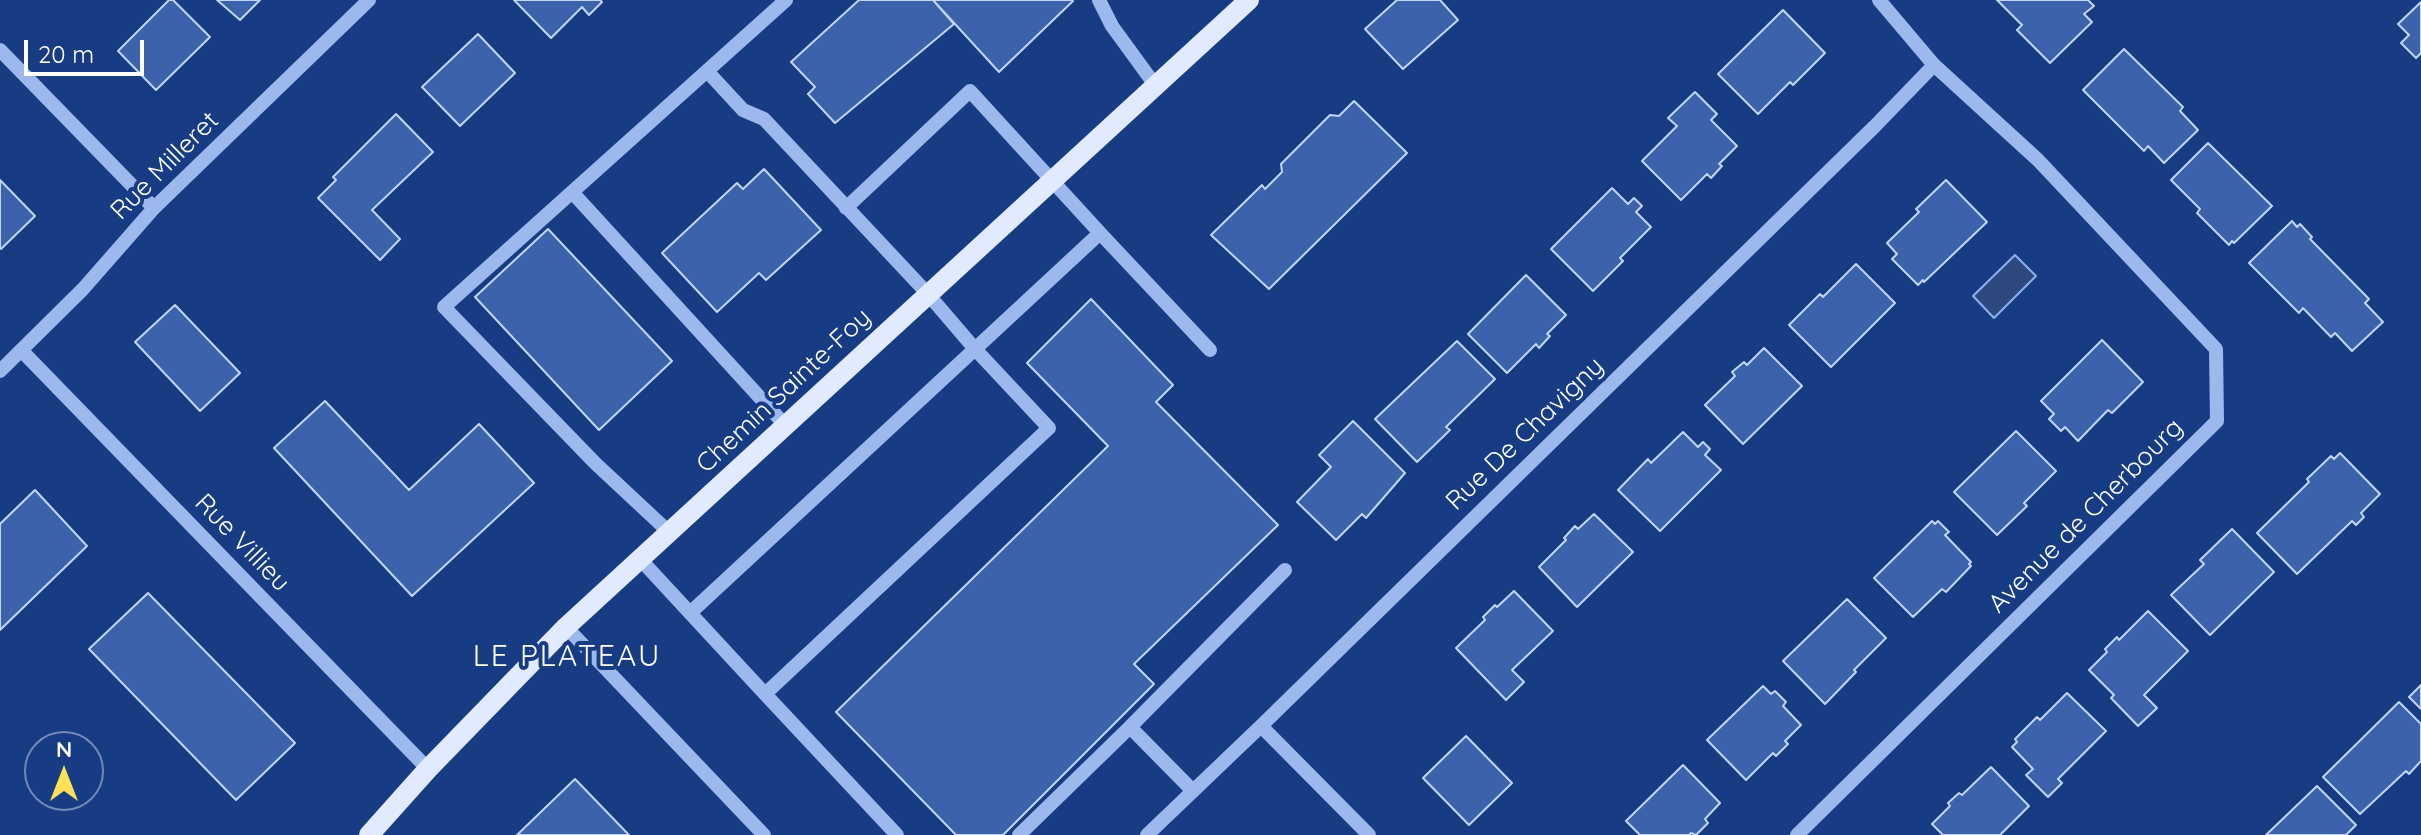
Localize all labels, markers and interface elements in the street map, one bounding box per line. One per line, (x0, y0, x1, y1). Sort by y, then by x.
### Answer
scale bar (28, 24, 148, 74)
text: 20 m (38, 39, 94, 69)
street label: Rue Milleret (104, 105, 226, 227)
street label: Chemin Sainte-Foy (690, 302, 878, 480)
street label: Rue De Chavigny (1440, 351, 1610, 517)
street label: Avenue de Cherbourg (1982, 412, 2190, 620)
street label: Rue Villieu (188, 488, 296, 598)
district label: LE PLATEAU (473, 639, 661, 675)
north arrow (24, 731, 104, 811)
text: N (56, 735, 72, 763)

